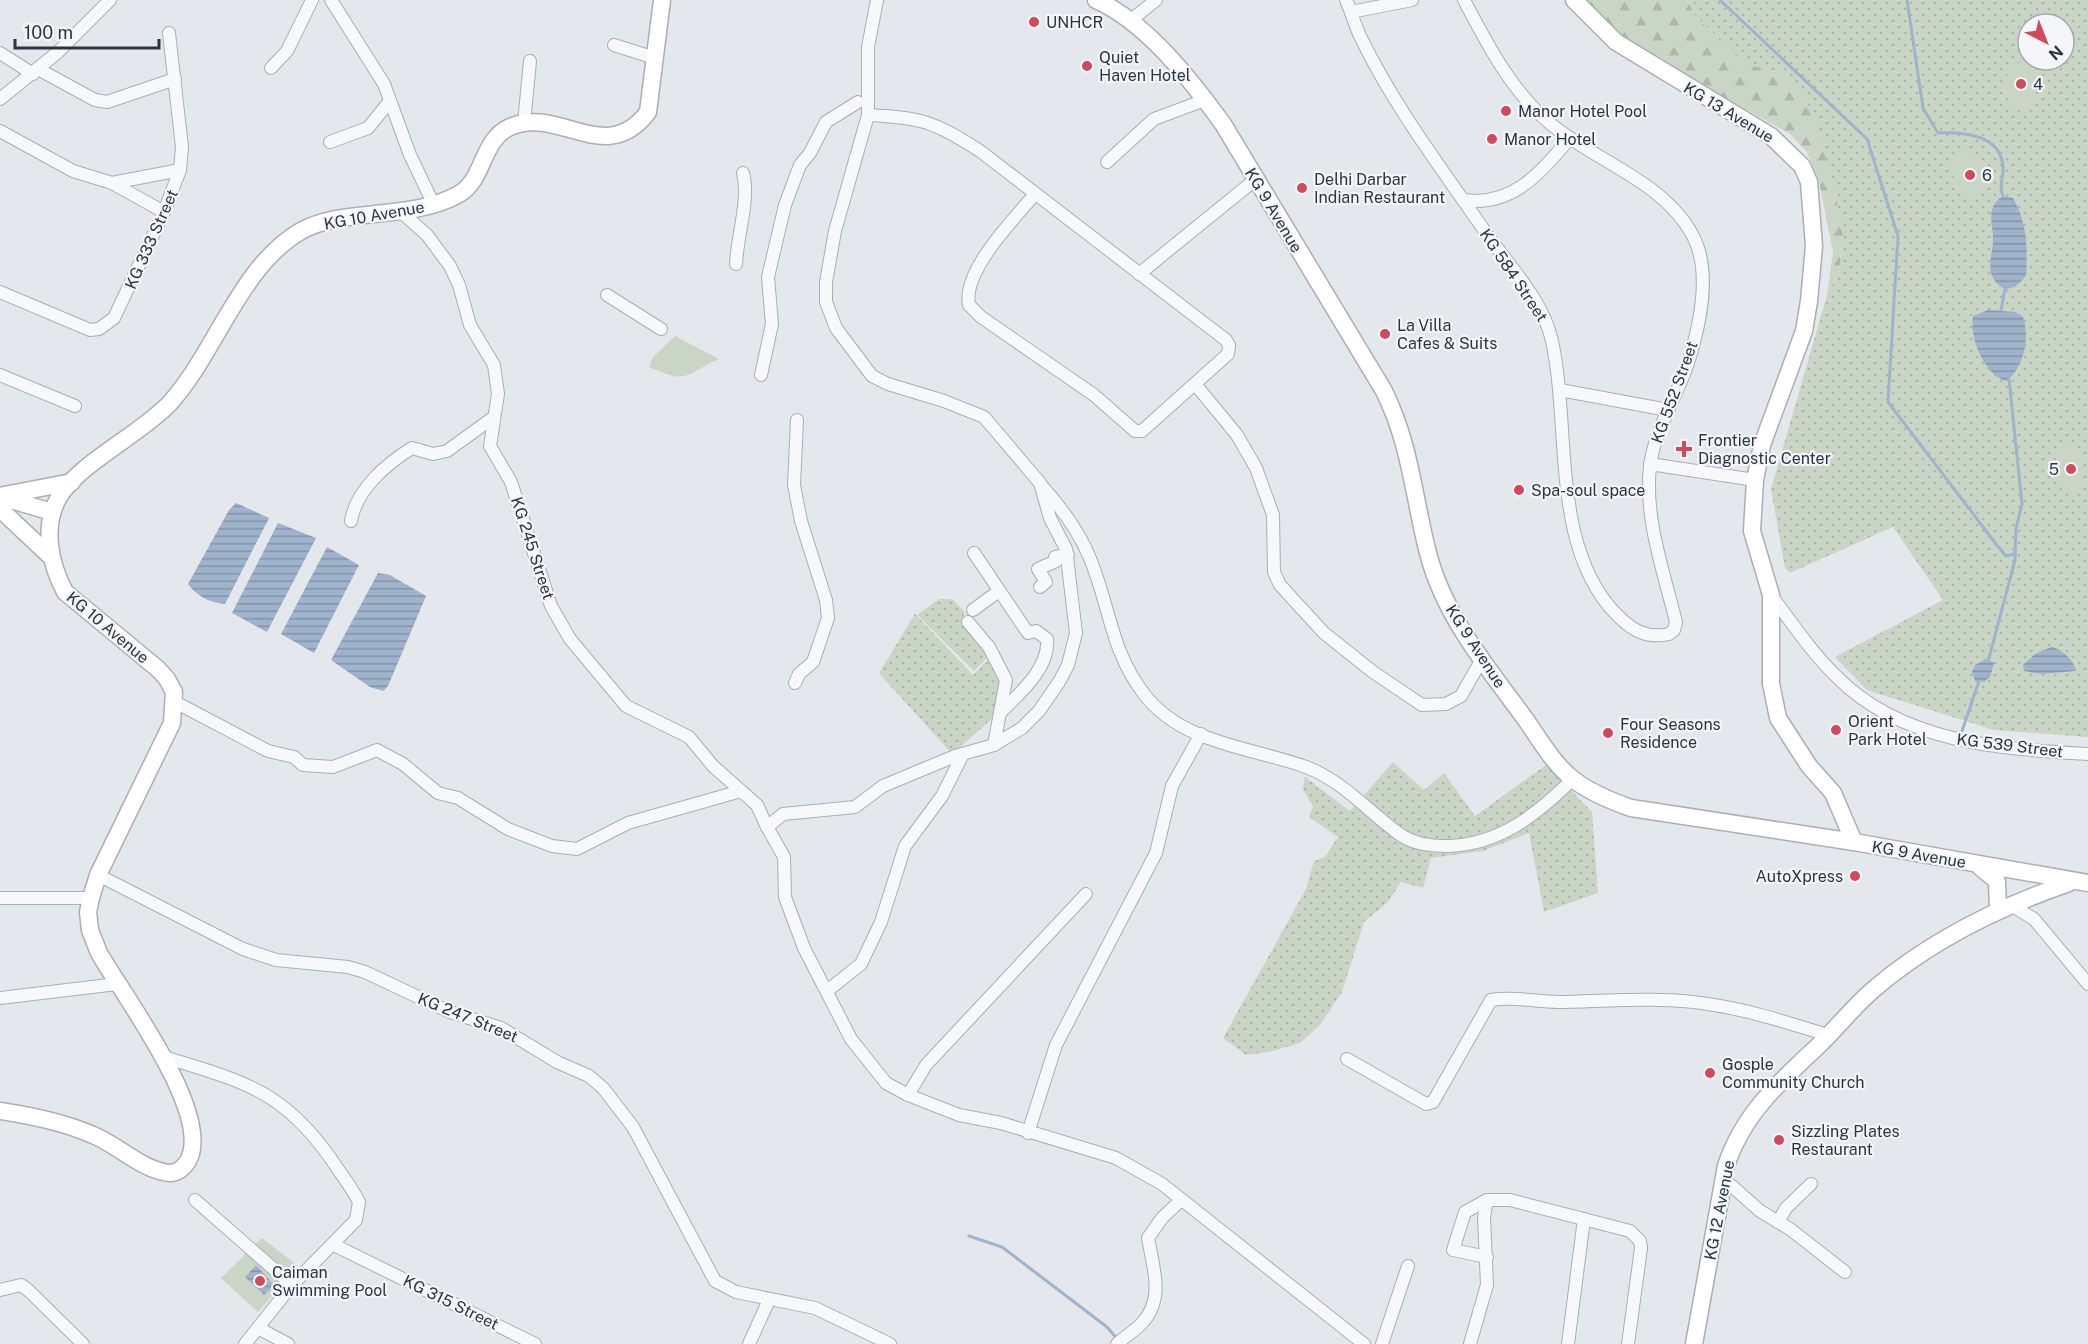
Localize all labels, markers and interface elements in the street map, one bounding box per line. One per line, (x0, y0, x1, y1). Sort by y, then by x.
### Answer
scale bar (15, 12, 159, 50)
north arrow (2016, 12, 2076, 72)
place label: UNHCR (1046, 13, 1103, 32)
marker: UNHCR (1027, 15, 1041, 29)
text: 100 m (24, 22, 73, 43)
text: N (2045, 42, 2067, 64)
place label: Quiet Haven Hotel (1099, 48, 1191, 85)
marker: Quiet Haven Hotel (1080, 59, 1094, 73)
place label: 4 (2033, 75, 2043, 94)
marker: 4 (2014, 77, 2028, 91)
street label: KG 13 Avenue (1680, 78, 1777, 147)
place label: Manor Hotel Pool (1518, 102, 1647, 121)
marker: Manor Hotel Pool (1499, 104, 1513, 118)
place label: Manor Hotel (1504, 130, 1596, 149)
marker: Manor Hotel (1485, 132, 1499, 146)
street label: KG 9 Avenue (1241, 164, 1306, 256)
place label: 6 (1982, 166, 1992, 185)
marker: 6 (1963, 168, 1977, 182)
place label: Delhi Darbar Indian Restaurant (1314, 170, 1445, 207)
marker: Delhi Darbar Indian Restaurant (1295, 181, 1309, 195)
street label: KG 333 Street (121, 186, 182, 292)
street label: KG 10 Avenue (322, 197, 426, 234)
street label: KG 584 Street (1476, 225, 1552, 325)
place label: La Villa Cafes & Suits (1397, 316, 1497, 353)
marker: La Villa Cafes & Suits (1378, 327, 1392, 341)
street label: KG 552 Street (1647, 339, 1702, 446)
place label: Frontier Diagnostic Center (1698, 431, 1831, 468)
marker: Frontier Diagnostic Center (1675, 440, 1693, 458)
place label: 5 (2049, 460, 2059, 479)
marker: 5 (2064, 462, 2078, 476)
place label: Spa-soul space (1531, 481, 1645, 500)
marker: Spa-soul space (1512, 483, 1526, 497)
street label: KG 245 Street (507, 494, 558, 602)
street label: KG 10 Avenue (63, 587, 153, 667)
street label: KG 9 Avenue (1442, 601, 1510, 691)
place label: Orient Park Hotel (1848, 712, 1927, 749)
place label: Four Seasons Residence (1620, 715, 1721, 752)
marker: Orient Park Hotel (1829, 723, 1843, 737)
marker: Four Seasons Residence (1601, 726, 1615, 740)
street label: KG 539 Street (1955, 730, 2064, 761)
street label: KG 9 Avenue (1870, 837, 1968, 872)
place label: AutoXpress (1756, 867, 1843, 886)
marker: AutoXpress (1848, 869, 1862, 883)
street label: KG 247 Street (415, 989, 521, 1046)
place label: Gosple Community Church (1722, 1055, 1865, 1092)
marker: Gosple Community Church (1703, 1066, 1717, 1080)
place label: Sizzling Plates Restaurant (1791, 1122, 1900, 1159)
marker: Sizzling Plates Restaurant (1772, 1133, 1786, 1147)
street label: KG 12 Avenue (1700, 1159, 1738, 1262)
place label: Caiman Swimming Pool (272, 1263, 387, 1300)
street label: KG 315 Street (400, 1271, 502, 1334)
marker: Caiman Swimming Pool (253, 1274, 267, 1288)

